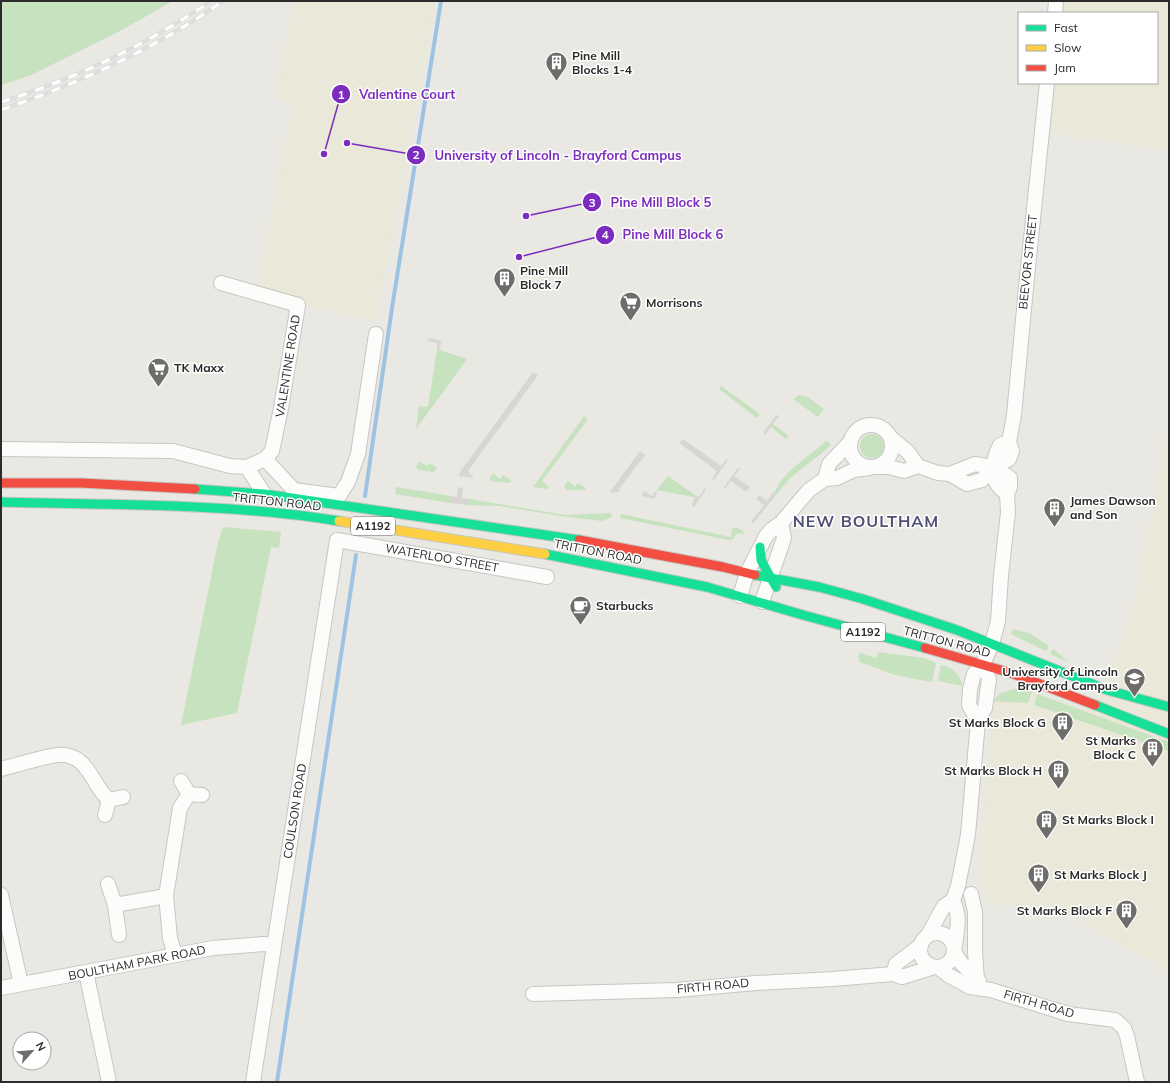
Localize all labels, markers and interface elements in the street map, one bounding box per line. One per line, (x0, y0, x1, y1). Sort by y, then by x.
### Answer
legend (1018, 12, 1158, 84)
text: Fast (1054, 20, 1078, 35)
text: Slow (1054, 40, 1082, 55)
place label: Pine Mill Blocks 1-4 (572, 48, 632, 77)
building icon: Pine Mill Blocks 1-4 (544, 50, 570, 83)
text: Jam (1054, 60, 1076, 75)
callout: Valentine Court (331, 82, 463, 107)
text: Valentine Court (358, 86, 455, 102)
text: 1 (337, 87, 345, 102)
callout: University of Lincoln - Brayford Campus (406, 143, 689, 168)
text: 2 (412, 147, 420, 162)
text: University of Lincoln - Brayford Campus (434, 147, 682, 164)
callout: Pine Mill Block 5 (582, 190, 719, 215)
text: Pine Mill Block 5 (611, 194, 712, 210)
text: 3 (588, 195, 596, 210)
street label: BEEVOR STREET (1015, 213, 1040, 310)
callout: Pine Mill Block 6 (595, 222, 732, 247)
text: Pine Mill Block 6 (623, 226, 724, 242)
text: 4 (601, 227, 609, 242)
place label: Pine Mill Block 7 (520, 263, 568, 292)
building icon: Pine Mill Block 7 (491, 265, 517, 298)
supermarket icon: Morrisons (618, 290, 644, 323)
place label: Morrisons (646, 295, 702, 310)
street label: VALENTINE ROAD (272, 313, 303, 418)
supermarket icon: TK Maxx (146, 355, 172, 388)
place label: TK Maxx (174, 360, 224, 375)
street label: TRITTON ROAD (232, 489, 322, 514)
place label: James Dawson and Son (1070, 493, 1156, 522)
building icon: James Dawson and Son (1042, 495, 1068, 528)
district label: NEW BOULTHAM (793, 511, 939, 531)
road number: A1192 (351, 517, 395, 535)
street label: TRITTON ROAD (553, 536, 643, 567)
street label: WATERLOO STREET (384, 540, 501, 575)
cafe icon: Starbucks (568, 593, 594, 626)
place label: Starbucks (596, 598, 654, 613)
road number: A1192 (841, 623, 885, 641)
street label: TRITTON ROAD (902, 623, 992, 660)
place label: University of Lincoln Brayford Campus (1002, 664, 1118, 693)
school or university icon: University of Lincoln Brayford Campus (1121, 666, 1147, 699)
building icon: St Marks Block G (1049, 710, 1075, 743)
place label: St Marks Block G (949, 715, 1046, 730)
place label: St Marks Block C (1085, 733, 1136, 762)
building icon: St Marks Block C (1139, 735, 1165, 768)
building icon: St Marks Block H (1045, 758, 1071, 791)
street label: COULSON ROAD (280, 762, 309, 860)
place label: St Marks Block H (944, 763, 1042, 778)
building icon: St Marks Block I (1033, 807, 1059, 840)
place label: St Marks Block I (1062, 812, 1154, 827)
building icon: St Marks Block J (1025, 862, 1051, 895)
place label: St Marks Block J (1054, 867, 1147, 882)
building icon: St Marks Block F (1114, 898, 1140, 931)
place label: St Marks Block F (1017, 903, 1112, 918)
street label: BOULTHAM PARK ROAD (67, 942, 207, 983)
street label: FIRTH ROAD (676, 975, 750, 996)
street label: FIRTH ROAD (1002, 986, 1076, 1021)
north arrow (12, 1031, 52, 1071)
text: N (33, 1040, 49, 1053)

